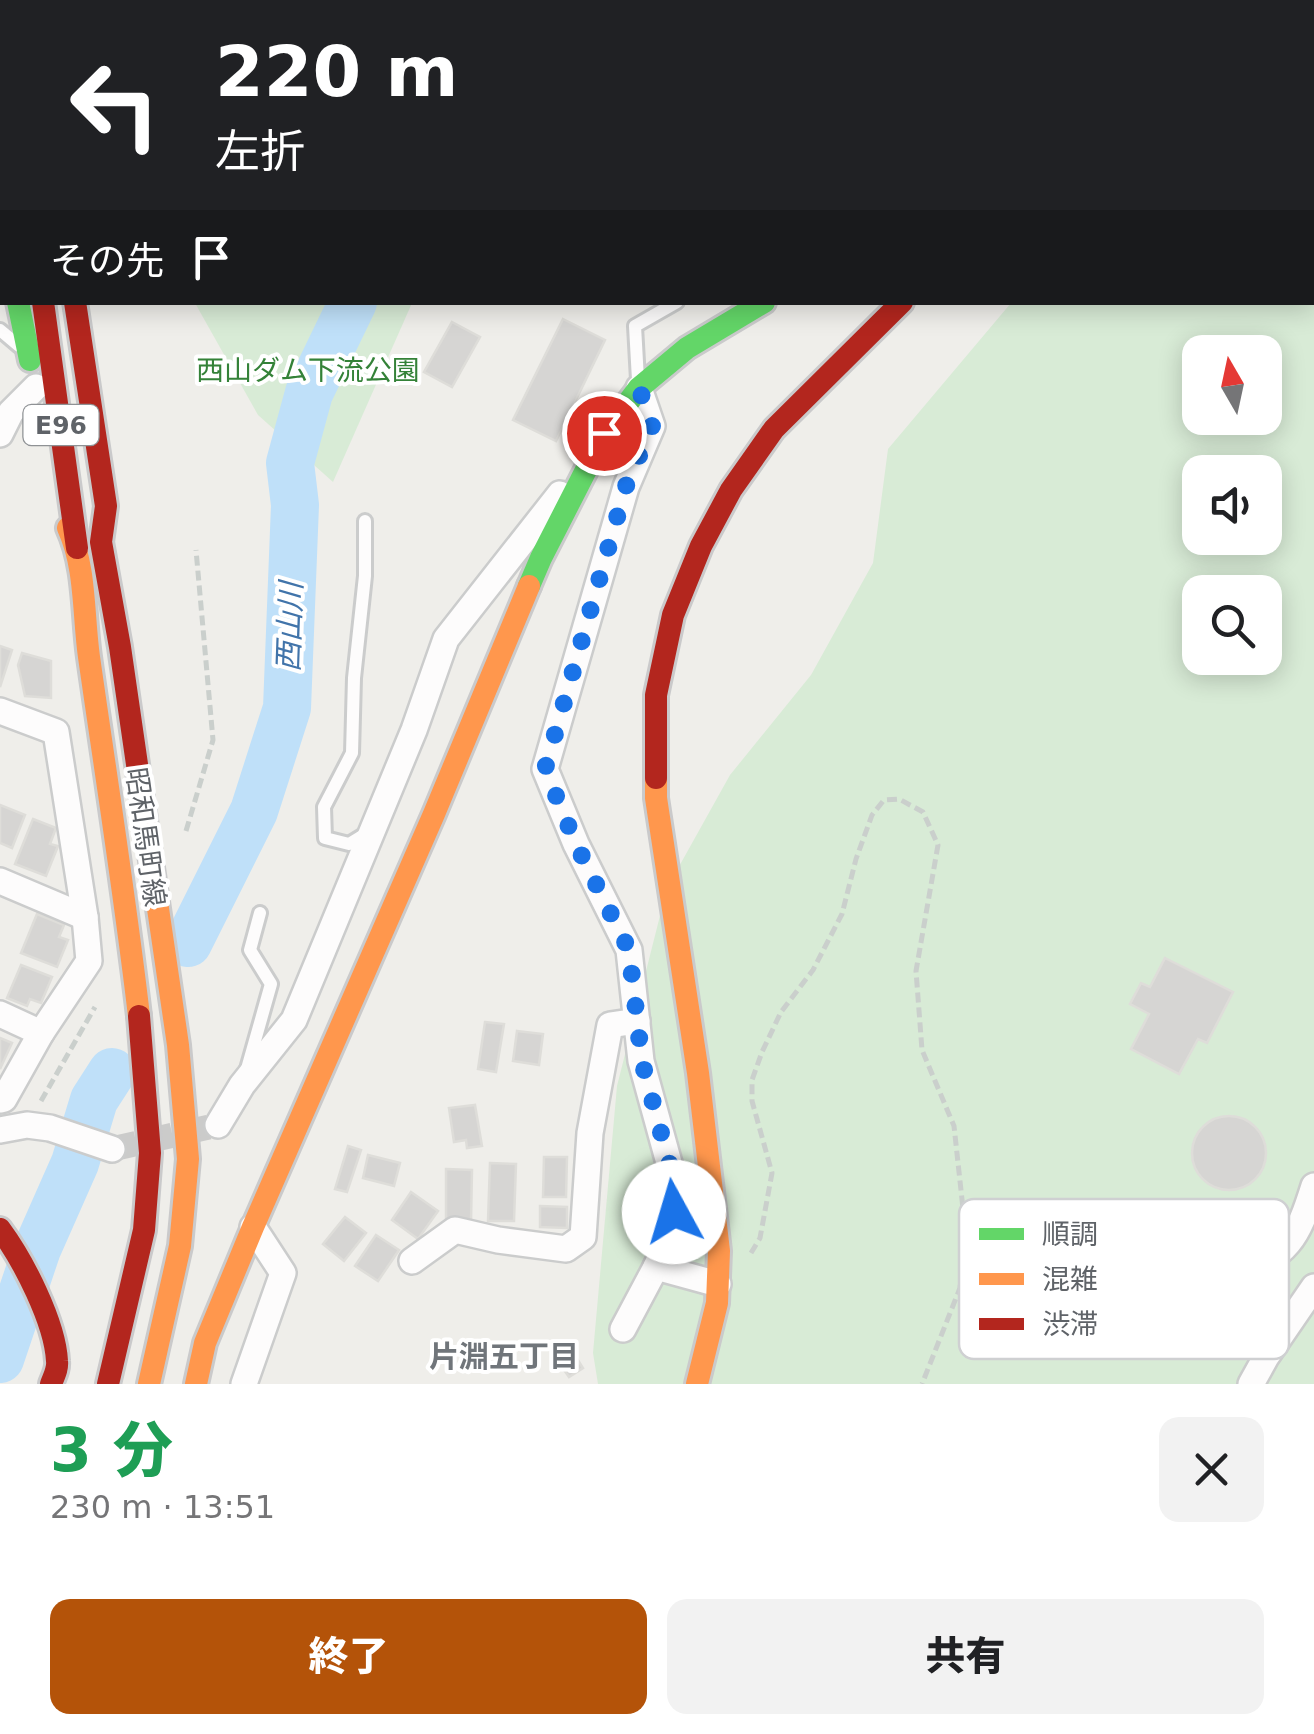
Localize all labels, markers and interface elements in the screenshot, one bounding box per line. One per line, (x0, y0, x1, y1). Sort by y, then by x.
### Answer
text: 220 m (215, 31, 458, 113)
icon: left (50, 40, 180, 170)
text: 左折 (215, 125, 305, 178)
icon: arrive (184, 230, 239, 285)
text: その先 (50, 239, 164, 283)
north arrow (1182, 335, 1282, 435)
map controls (1182, 335, 1282, 675)
park label: 西山ダム下流公園 (196, 354, 420, 387)
pin (562, 391, 647, 476)
road number: E96 (23, 405, 98, 445)
icon: arrive (577, 406, 632, 461)
button: sound (1182, 455, 1282, 555)
button: search (1182, 575, 1282, 675)
water label: 西山川 (270, 578, 309, 673)
street label: 昭和馬町線 (119, 765, 172, 909)
position arrow (622, 1160, 726, 1264)
legend (959, 1199, 1289, 1359)
text: 順調 (1042, 1218, 1098, 1251)
text: 混雑 (1042, 1263, 1098, 1296)
text: 渋滞 (1042, 1308, 1098, 1341)
district label: 片淵五丁目 (429, 1339, 579, 1374)
text: 3 分 (50, 1415, 173, 1485)
button: close (1159, 1417, 1264, 1522)
text: 230 m · 13:51 (50, 1488, 275, 1526)
button: 終了 (50, 1599, 647, 1714)
button: 共有 (667, 1599, 1264, 1714)

